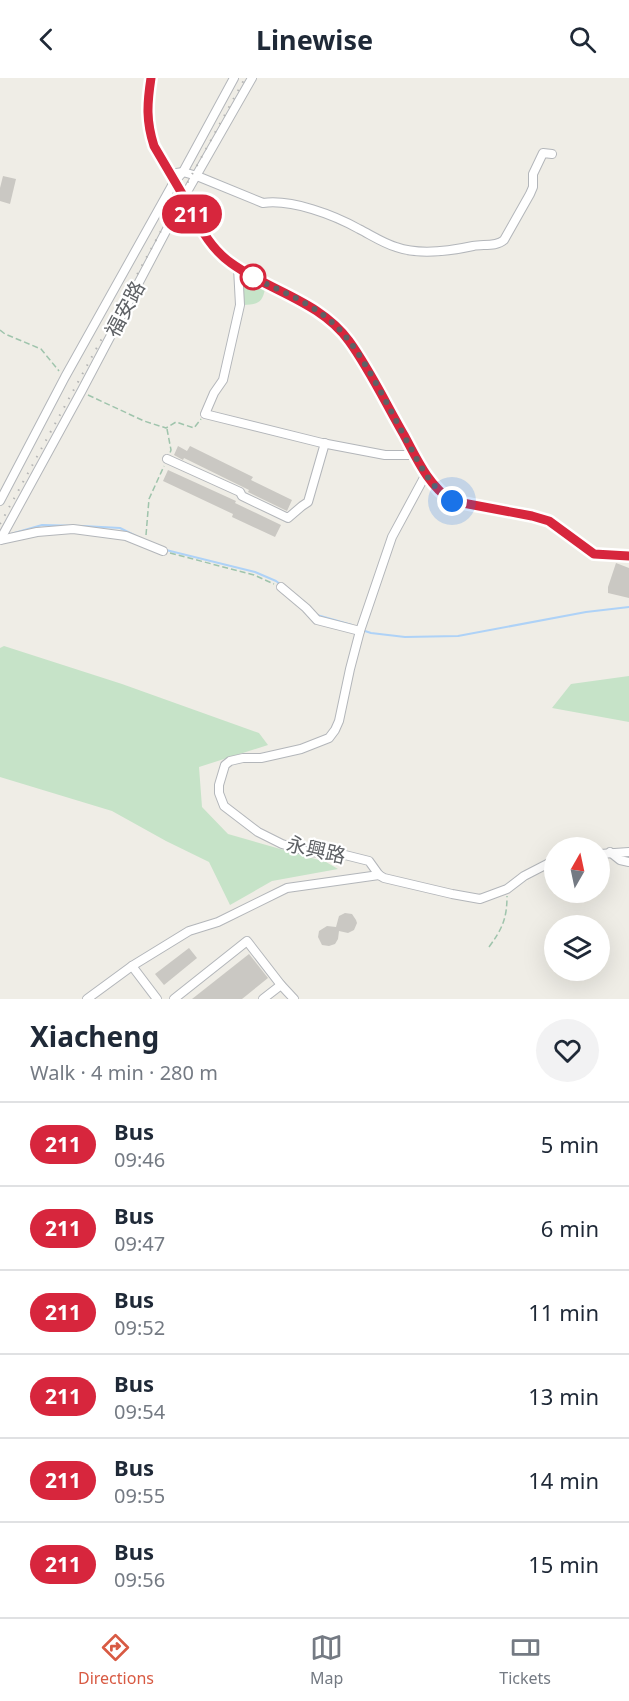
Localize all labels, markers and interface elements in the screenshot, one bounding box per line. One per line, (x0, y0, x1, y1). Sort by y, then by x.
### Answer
text: Linewise (256, 21, 373, 58)
icon: back (30, 23, 63, 56)
icon: search (566, 23, 599, 56)
line badge: 211 (158, 194, 226, 234)
text: 211 (174, 200, 210, 228)
unlabelled marker (240, 264, 266, 290)
street label: 福安路 (99, 276, 151, 342)
your location (437, 486, 467, 516)
street label: 永興路 (284, 830, 348, 869)
north arrow (544, 837, 610, 903)
map controls (544, 837, 610, 981)
button: layers (544, 915, 610, 981)
text: Xiacheng (30, 1017, 159, 1055)
button: heart (536, 1019, 599, 1082)
text: Walk · 4 min · 280 m (30, 1059, 218, 1086)
text: Bus (114, 1116, 154, 1146)
text: 5 min (541, 1129, 599, 1159)
text: 211 (45, 1130, 81, 1158)
text: 09:46 (114, 1146, 165, 1173)
text: Bus (114, 1200, 154, 1230)
text: 6 min (541, 1213, 599, 1243)
text: 211 (45, 1214, 81, 1242)
text: 09:47 (114, 1230, 165, 1257)
text: Bus (114, 1284, 154, 1314)
text: 11 min (528, 1297, 599, 1327)
text: 211 (45, 1298, 81, 1326)
text: 09:52 (114, 1314, 165, 1341)
text: Bus (114, 1368, 154, 1398)
text: 13 min (528, 1381, 599, 1411)
text: 211 (45, 1382, 81, 1410)
text: 09:54 (114, 1398, 165, 1425)
text: Bus (114, 1452, 154, 1482)
text: 14 min (528, 1465, 599, 1495)
text: 211 (45, 1466, 81, 1494)
text: 09:55 (114, 1482, 165, 1509)
text: Bus (114, 1536, 154, 1566)
text: 15 min (528, 1549, 599, 1579)
text: 211 (45, 1550, 81, 1578)
text: 09:56 (114, 1566, 165, 1593)
tab: Directions (78, 1631, 154, 1689)
tab: Map (310, 1631, 343, 1689)
tab: Tickets (499, 1631, 551, 1689)

